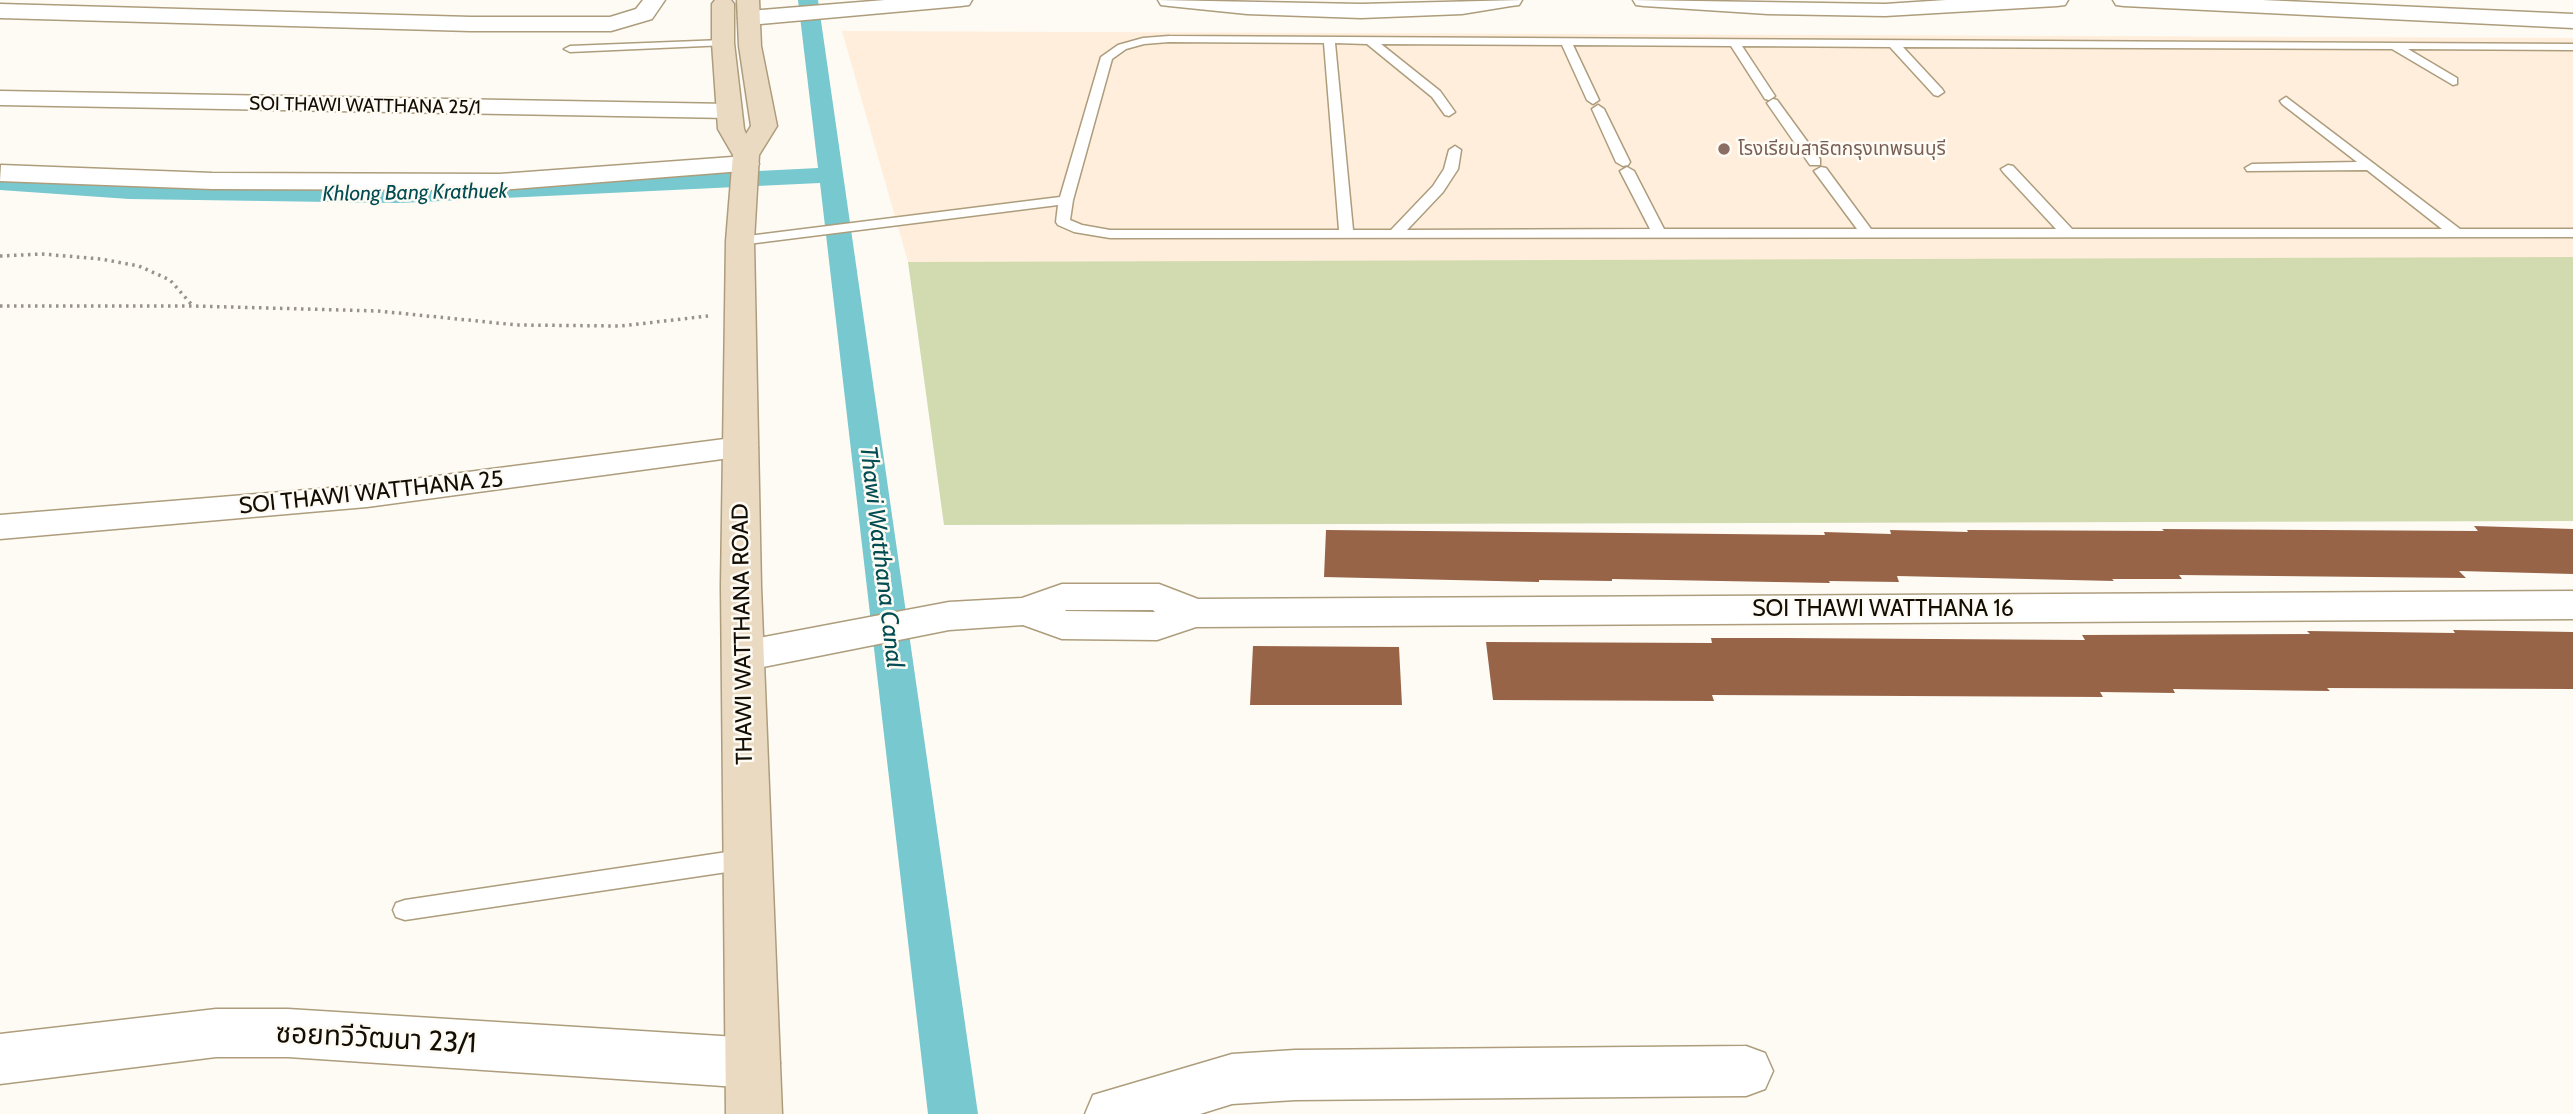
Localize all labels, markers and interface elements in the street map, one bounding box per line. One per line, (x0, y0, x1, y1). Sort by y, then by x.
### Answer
street label: SOI THAWI WATTHANA 25/1 (249, 93, 481, 119)
place label: โรงเรียนสาธิตกรุงเทพธนบุรี (1738, 138, 1946, 160)
marker: โรงเรียนสาธิตกรุงเทพธนบุรี (1716, 141, 1732, 157)
water label: Khlong Bang Krathuek (322, 179, 508, 207)
water label: Thawi Watthana Canal (853, 444, 909, 670)
street label: SOI THAWI WATTHANA 25 (237, 465, 505, 521)
street label: THAWI WATTHANA ROAD (727, 503, 759, 765)
street label: SOI THAWI WATTHANA 16 (1752, 595, 2014, 623)
street label: ซอยทวีวัฒนา 23/1 (275, 1017, 477, 1061)

